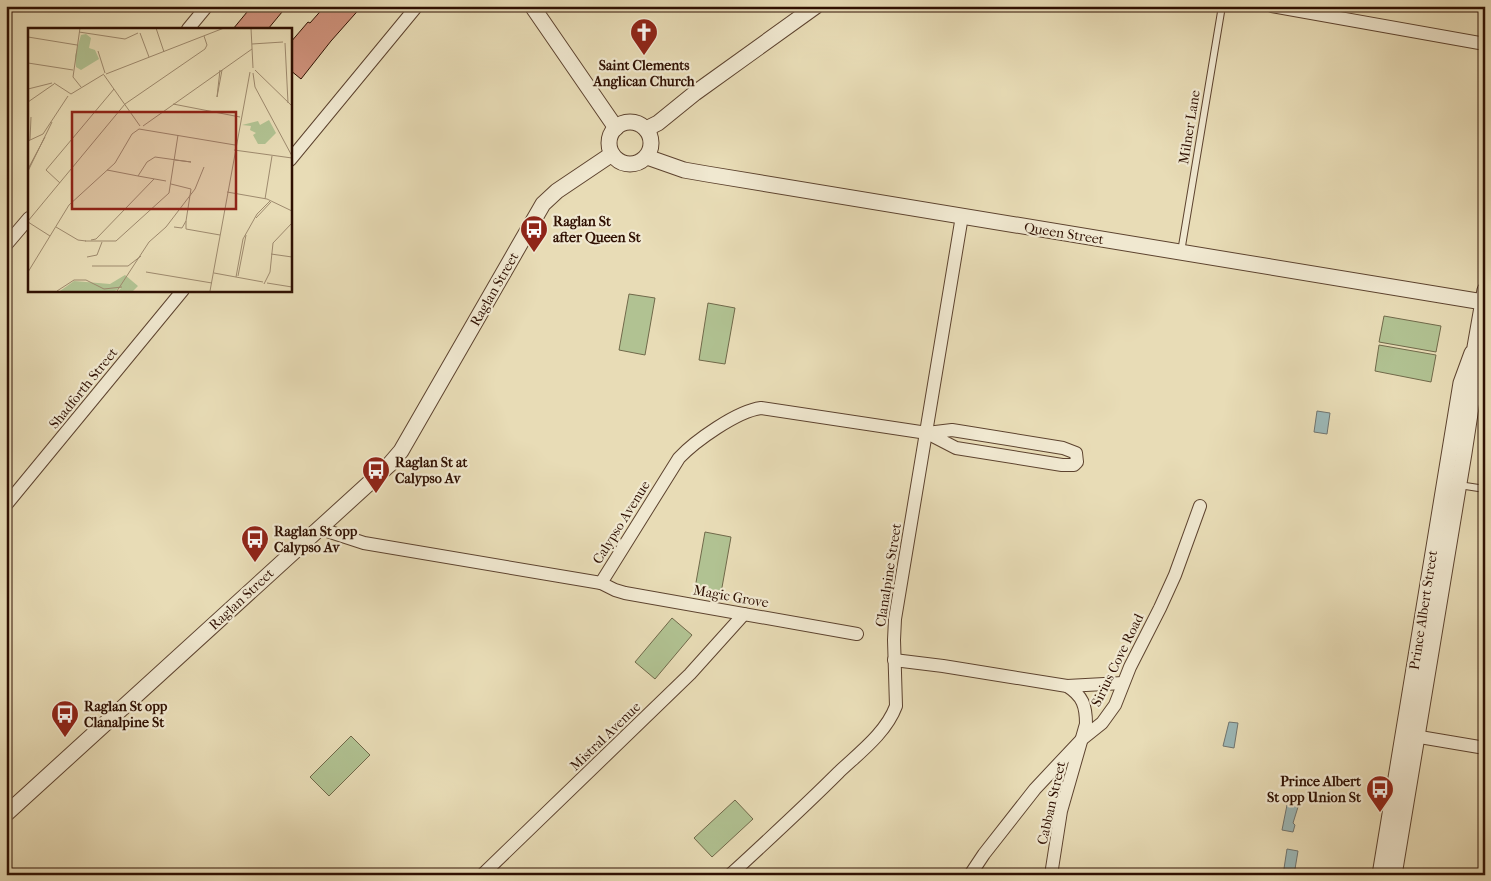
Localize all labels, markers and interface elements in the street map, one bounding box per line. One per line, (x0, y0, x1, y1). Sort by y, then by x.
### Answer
church icon: Saint Clements Anglican Church (629, 17, 659, 56)
inset map (28, 28, 291, 291)
place label: Saint Clements Anglican Church (592, 57, 696, 90)
street label: Milner Lane (1175, 89, 1204, 165)
place label: Raglan St after Queen St (553, 213, 642, 246)
bus stop icon: Raglan St after Queen St (519, 214, 549, 253)
street label: Queen Street (1023, 219, 1105, 248)
street label: Raglan Street (466, 249, 522, 329)
street label: Shadforth Street (46, 344, 121, 432)
place label: Raglan St at Calypso Av (395, 454, 469, 487)
bus stop icon: Raglan St at Calypso Av (361, 455, 391, 494)
street label: Calypso Avenue (589, 477, 654, 567)
street label: Clanalpine Street (872, 522, 905, 628)
place label: Raglan St opp Calypso Av (274, 523, 358, 556)
bus stop icon: Raglan St opp Calypso Av (240, 524, 270, 563)
street label: Prince Albert Street (1406, 549, 1441, 671)
street label: Raglan Street (205, 565, 277, 634)
street label: Magic Grove (692, 581, 770, 612)
street label: Sirius Cove Road (1088, 611, 1147, 710)
place label: Raglan St opp Clanalpine St (84, 698, 168, 731)
street label: Mistral Avenue (566, 698, 644, 774)
bus stop icon: Raglan St opp Clanalpine St (50, 699, 80, 738)
street label: Cabban Street (1034, 760, 1069, 846)
place label: Prince Albert St opp Union St (1267, 773, 1362, 806)
bus stop icon: Prince Albert St opp Union St (1365, 774, 1395, 813)

